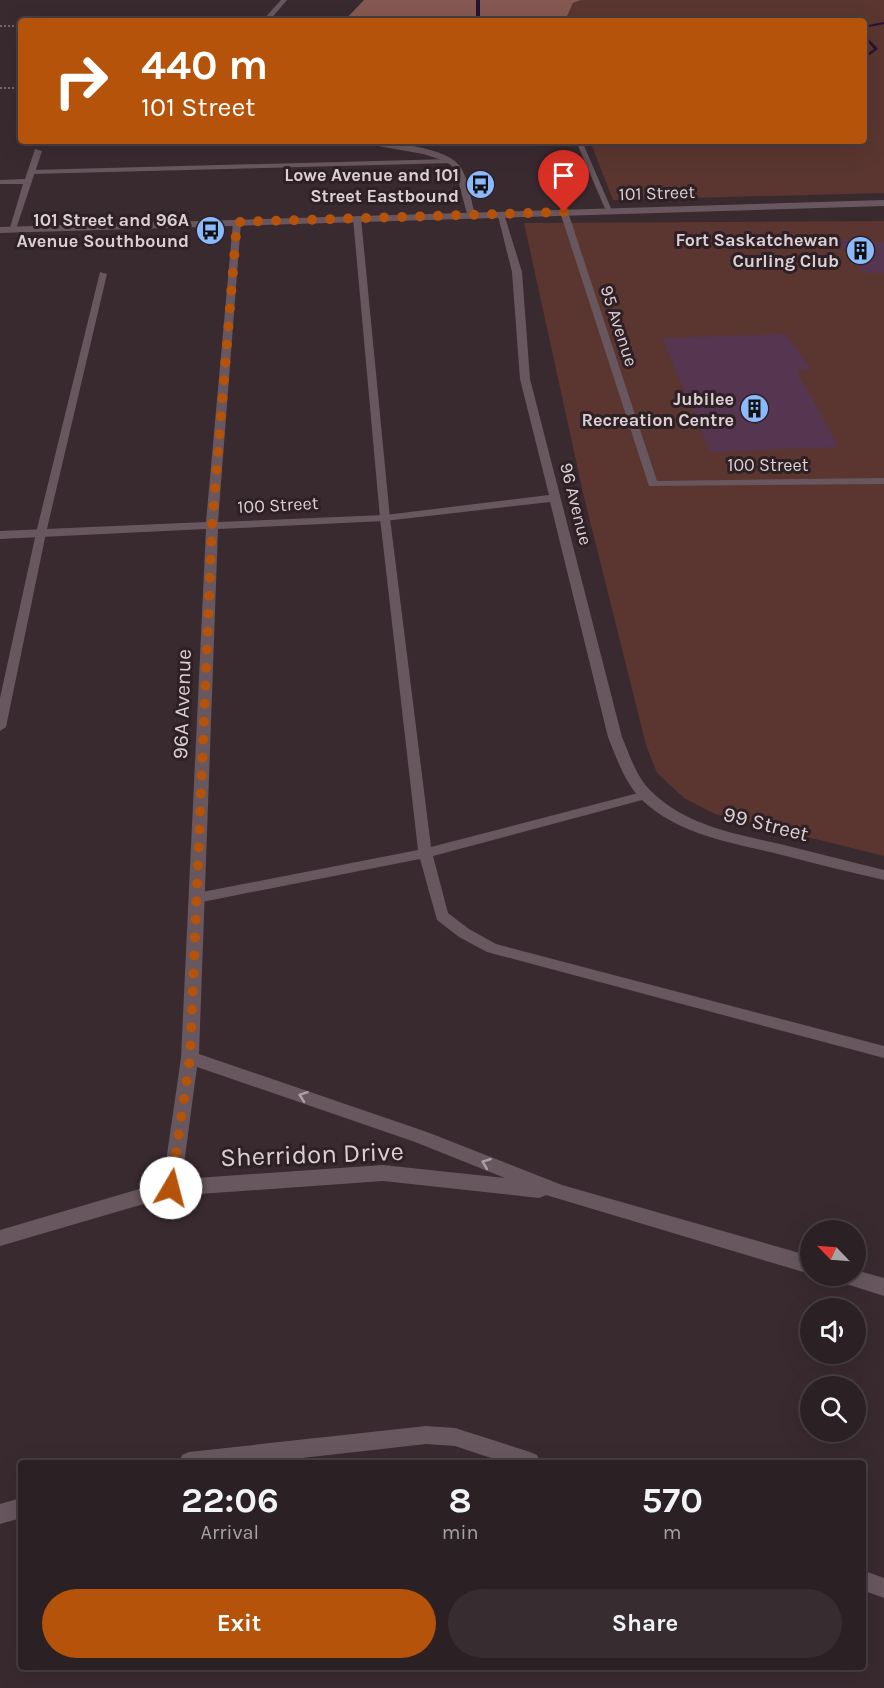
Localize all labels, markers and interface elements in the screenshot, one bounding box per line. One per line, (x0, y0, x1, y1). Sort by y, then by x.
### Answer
text: 440 m (141, 40, 268, 90)
icon: right (42, 42, 120, 120)
text: 101 Street (141, 91, 255, 123)
pin (538, 150, 589, 212)
icon: arrive (547, 159, 580, 192)
place label: Lowe Avenue and 101 Street Eastbound (284, 164, 459, 207)
bus stop icon: Lowe Avenue and 101 Street Eastbound (464, 169, 496, 201)
street label: 101 Street (618, 181, 696, 205)
place label: 101 Street and 96A Avenue Southbound (17, 209, 189, 252)
bus stop icon: 101 Street and 96A Avenue Southbound (194, 214, 226, 246)
place label: Fort Saskatchewan Curling Club (675, 229, 839, 272)
building icon: Fort Saskatchewan Curling Club (844, 234, 876, 266)
street label: 95 Avenue (596, 283, 642, 369)
place label: Jubilee Recreation Centre (581, 388, 734, 431)
building icon: Jubilee Recreation Centre (739, 393, 771, 425)
street label: 100 Street (727, 454, 809, 476)
street label: 96 Avenue (555, 460, 597, 548)
street label: 100 Street (237, 492, 319, 518)
street label: 96A Avenue (168, 648, 196, 760)
street label: 99 Street (721, 802, 811, 846)
one-way arrow (298, 1091, 309, 1104)
street label: Sherridon Drive (220, 1136, 404, 1173)
position arrow (139, 1156, 203, 1220)
one-way arrow (482, 1158, 493, 1170)
north arrow (800, 1220, 866, 1286)
map controls (800, 1220, 866, 1442)
button: sound (800, 1298, 866, 1364)
button: search (800, 1376, 866, 1442)
text: 22:06 (181, 1479, 279, 1521)
text: 8 (448, 1479, 472, 1521)
text: 570 (641, 1479, 703, 1521)
text: Arrival (201, 1521, 259, 1544)
text: min (442, 1521, 478, 1544)
text: m (663, 1521, 682, 1544)
button: Exit (42, 1589, 436, 1658)
button: Share (448, 1589, 842, 1658)

